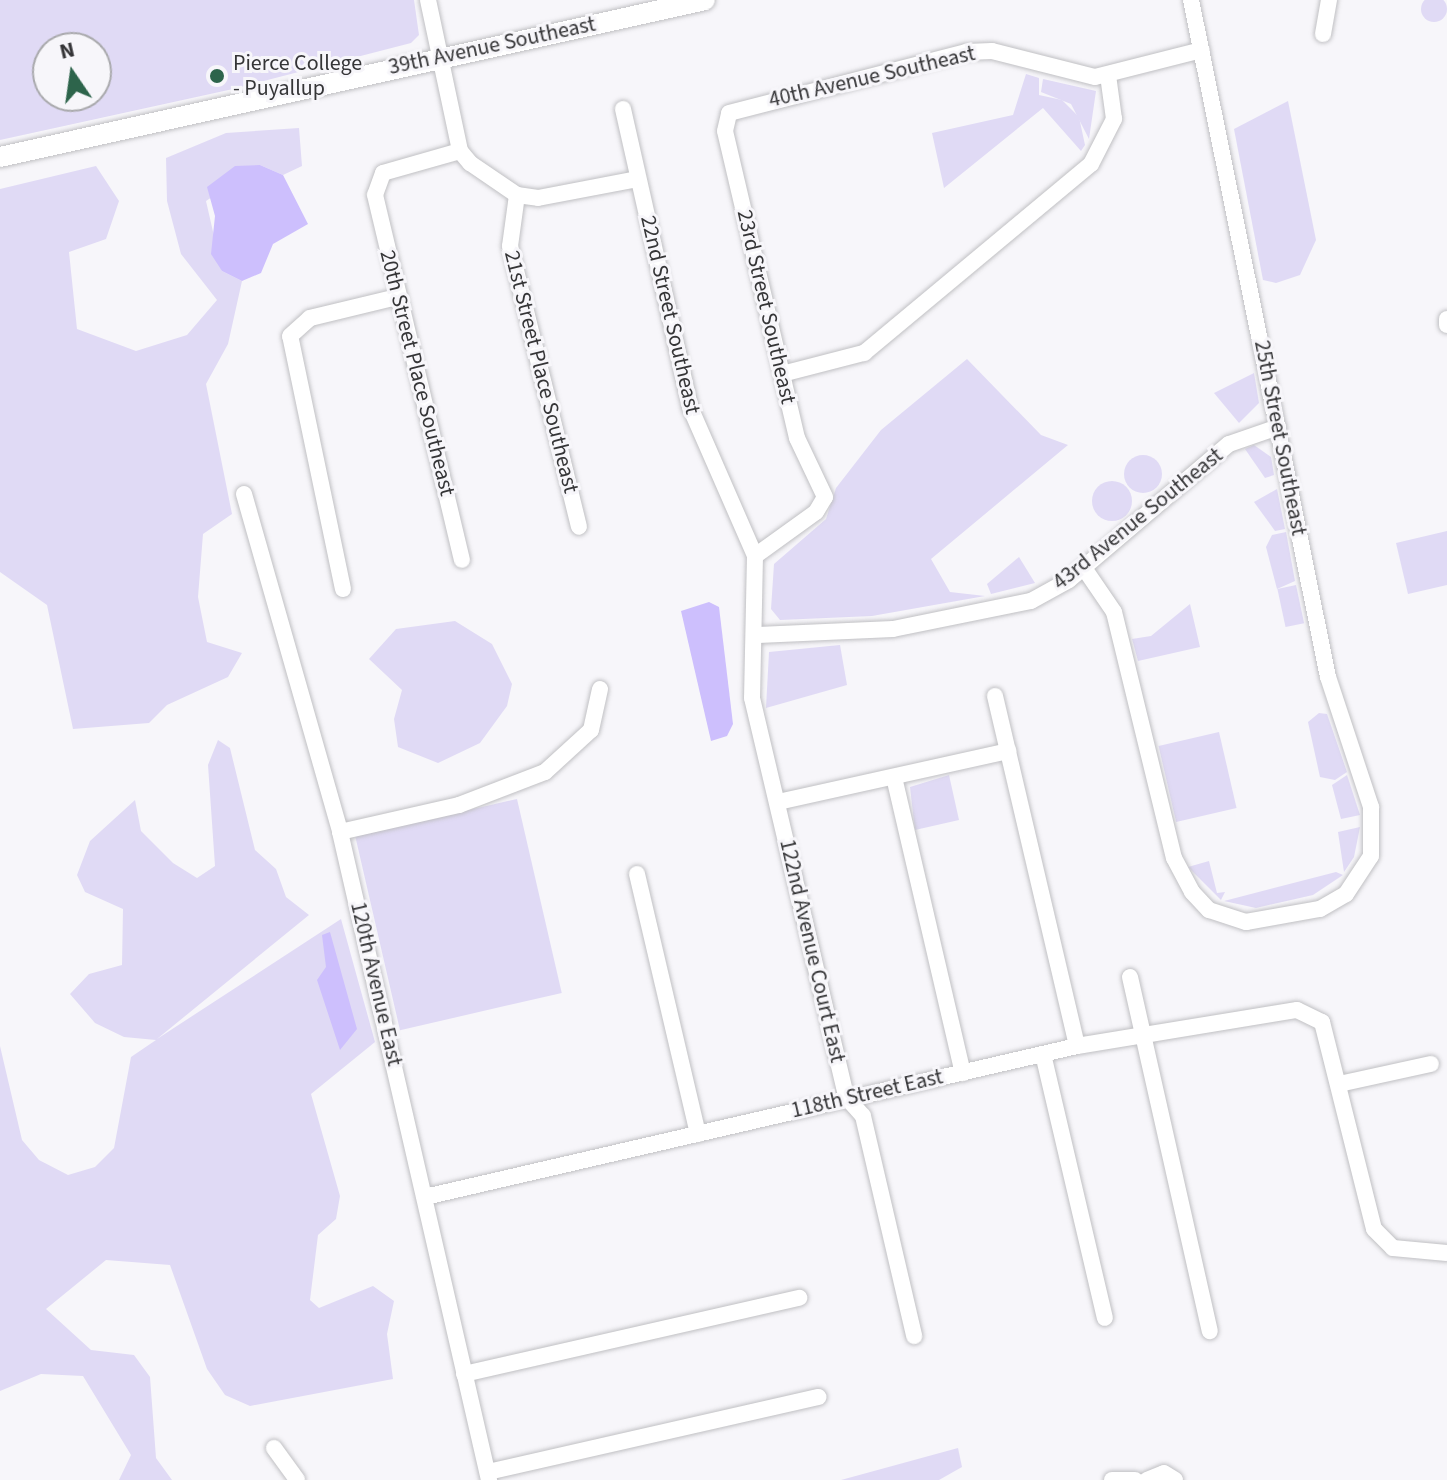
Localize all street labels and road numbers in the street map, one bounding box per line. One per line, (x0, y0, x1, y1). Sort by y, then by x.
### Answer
street label: 39th Avenue Southeast (386, 11, 598, 81)
street label: 40th Avenue Southeast (766, 40, 978, 114)
street label: 23rd Street Southeast (731, 207, 801, 407)
street label: 22nd Street Southeast (634, 213, 706, 417)
street label: 20th Street Place Southeast (374, 247, 460, 499)
street label: 21st Street Place Southeast (498, 248, 584, 496)
street label: 25th Street Southeast (1248, 338, 1312, 538)
street label: 43rd Avenue Southeast (1048, 442, 1228, 596)
street label: 122nd Avenue Court East (773, 837, 851, 1065)
street label: 120th Avenue East (344, 899, 408, 1069)
street label: 118th Street East (789, 1064, 945, 1124)

